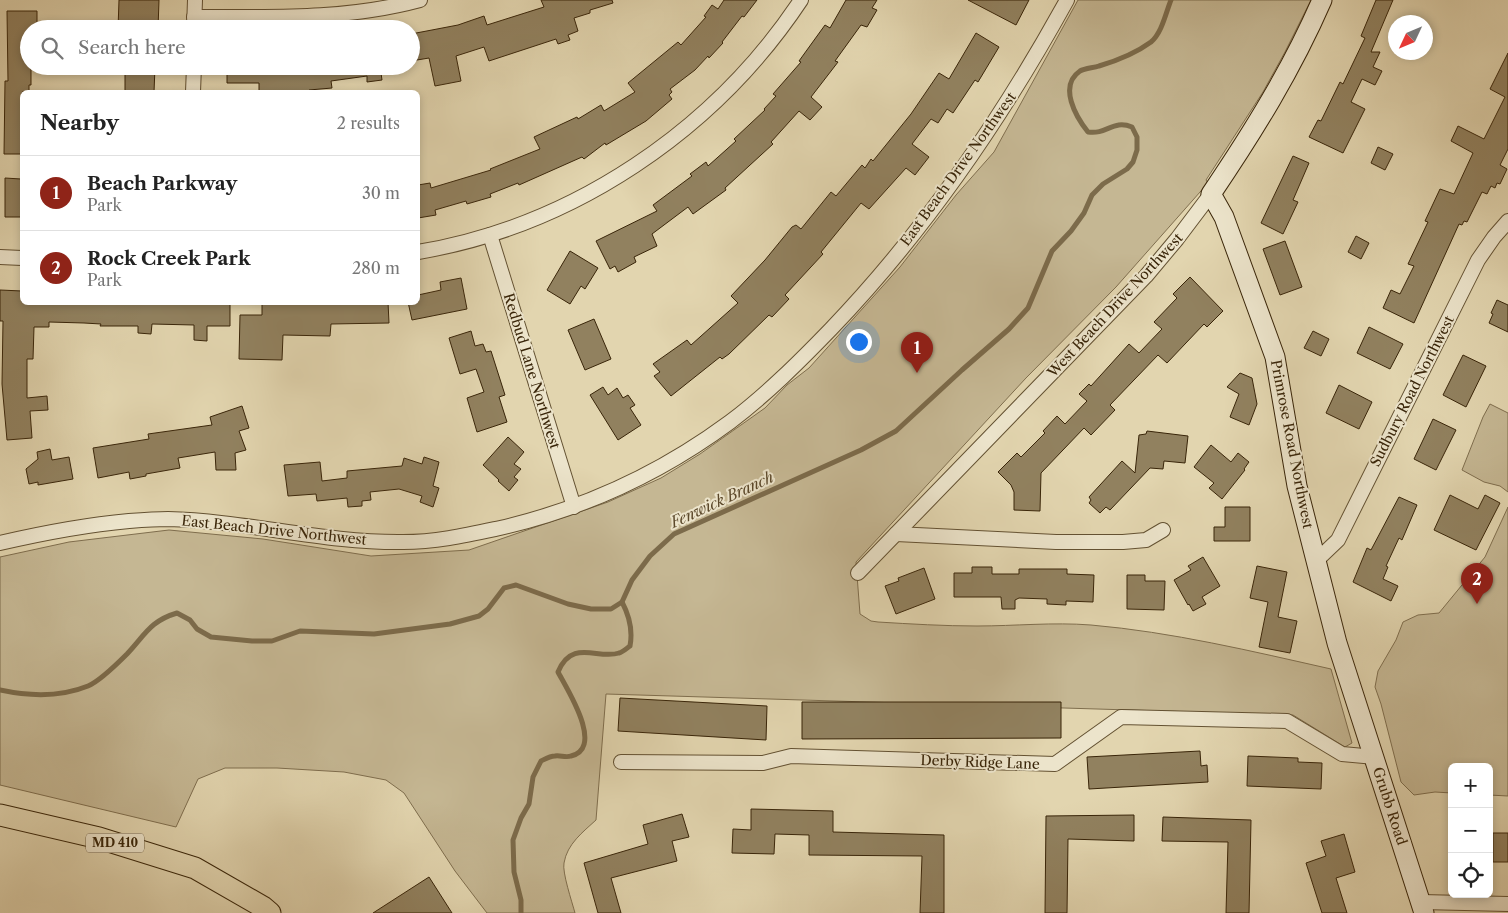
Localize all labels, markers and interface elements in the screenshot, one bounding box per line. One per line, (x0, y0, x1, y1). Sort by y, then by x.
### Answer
north arrow (1388, 15, 1433, 60)
search box (20, 20, 420, 75)
icon: search (38, 34, 66, 62)
text: Search here (78, 36, 186, 59)
street label: East Beach Drive Northwest (896, 89, 1020, 249)
text: Nearby (40, 110, 119, 135)
text: 2 results (337, 113, 400, 133)
text: Beach Parkway (87, 172, 237, 195)
text: 1 (52, 183, 60, 203)
text: 30 m (362, 183, 400, 203)
text: Park (87, 195, 122, 215)
street label: West Beach Drive Northwest (1043, 229, 1187, 382)
text: Rock Creek Park (87, 247, 250, 270)
text: 2 (51, 258, 61, 278)
text: 280 m (352, 258, 400, 278)
text: Park (87, 270, 122, 290)
street label: Redbud Lane Northwest (500, 291, 564, 451)
street label: Sudbury Road Northwest (1366, 312, 1458, 469)
your location (846, 329, 872, 355)
pin: 1 (901, 332, 933, 373)
street label: Primrose Road Northwest (1267, 358, 1317, 530)
water label: Fenwick Branch (666, 467, 776, 532)
street label: East Beach Drive Northwest (181, 511, 367, 549)
pin: 2 (1461, 563, 1493, 604)
street label: Derby Ridge Lane (920, 751, 1040, 773)
map controls (1448, 763, 1493, 898)
button: + (1448, 763, 1493, 808)
street label: Grubb Road (1369, 765, 1411, 848)
button: − (1448, 808, 1493, 853)
road number: MD 410 (86, 834, 144, 852)
button: locate (1448, 853, 1493, 898)

